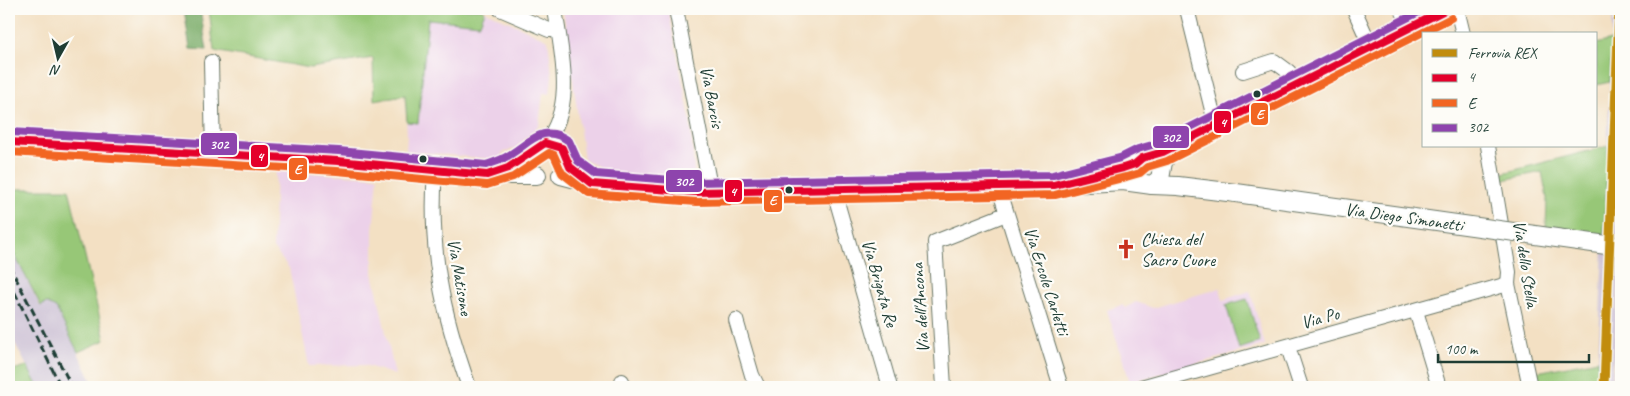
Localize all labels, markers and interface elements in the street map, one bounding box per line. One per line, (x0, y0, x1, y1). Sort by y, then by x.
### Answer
north arrow (32, 32, 82, 82)
legend (1422, 32, 1598, 148)
text: Ferrovia REX (1468, 44, 1538, 63)
text: N (48, 61, 62, 79)
street label: Via Barcis (695, 64, 729, 132)
text: 4 (1468, 68, 1476, 87)
unlabelled marker (1252, 89, 1262, 99)
text: E (1468, 94, 1478, 113)
line badge: E (1250, 102, 1269, 126)
text: E (1256, 106, 1266, 123)
line badge: 4 (1213, 110, 1232, 134)
text: 4 (1220, 114, 1228, 131)
text: 302 (1468, 118, 1490, 137)
line badge: 302 (1152, 125, 1190, 149)
text: 302 (1162, 129, 1182, 146)
line badge: 302 (200, 132, 238, 156)
text: 302 (210, 136, 230, 153)
line badge: 4 (250, 144, 269, 168)
text: 4 (257, 148, 265, 165)
unlabelled marker (418, 154, 428, 164)
line badge: E (288, 157, 308, 181)
text: E (294, 161, 304, 178)
line badge: 302 (665, 169, 703, 193)
text: 302 (675, 173, 695, 190)
line badge: 4 (724, 179, 743, 203)
text: 4 (730, 183, 738, 200)
unlabelled marker (784, 185, 794, 195)
line badge: E (763, 189, 783, 213)
text: E (769, 192, 779, 209)
street label: Via Diego Simonetti (1344, 198, 1467, 237)
street label: Via dello Stella (1508, 219, 1544, 311)
street label: Via Ercole Carletti (1019, 224, 1076, 340)
place label: Chiesa del Sacro Cuore (1141, 228, 1216, 271)
street label: Via Natisone (442, 237, 478, 318)
street label: Via Brigata Re (857, 237, 903, 330)
church icon: Chiesa del Sacro Cuore (1115, 238, 1137, 260)
street label: Via dell'Ancona (906, 261, 934, 354)
street label: Via Po (1299, 302, 1343, 334)
scale bar (1438, 331, 1589, 363)
text: 100 m (1445, 340, 1479, 359)

